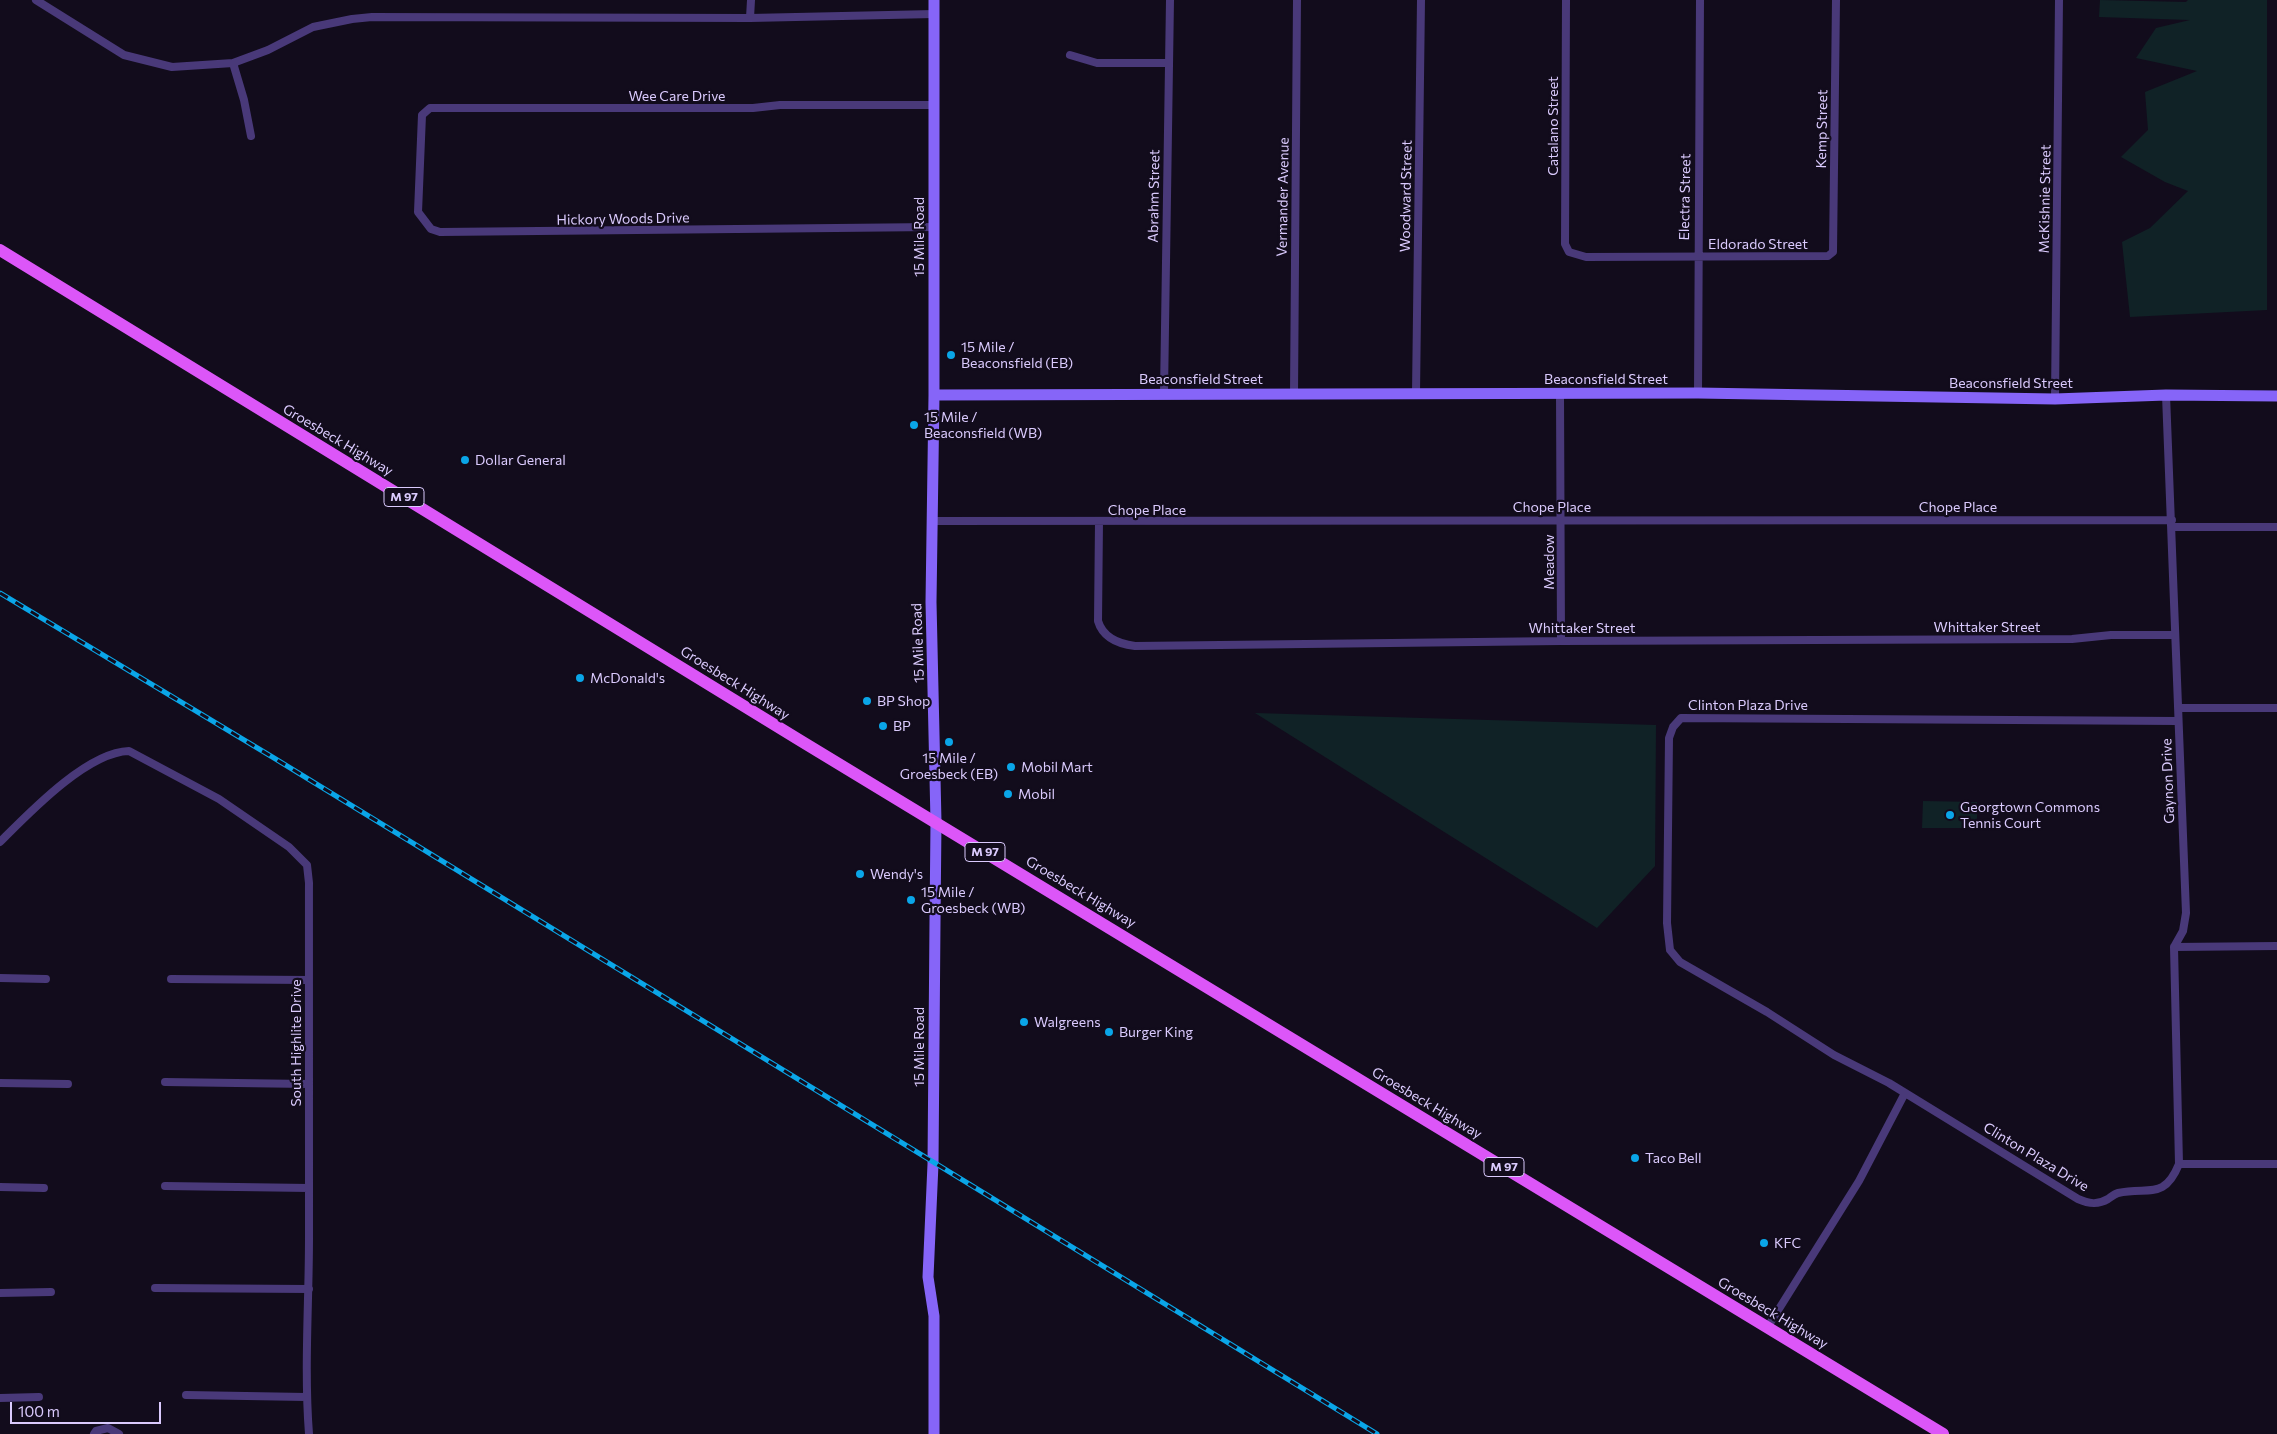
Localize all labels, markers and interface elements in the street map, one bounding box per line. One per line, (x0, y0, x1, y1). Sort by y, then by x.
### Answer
street label: Catalano Street (1545, 76, 1561, 176)
street label: Wee Care Drive (629, 88, 725, 104)
street label: Kemp Street (1813, 89, 1831, 169)
street label: Vermander Avenue (1274, 137, 1292, 257)
street label: Woodward Street (1397, 140, 1415, 252)
street label: McKishnie Street (2036, 144, 2054, 254)
street label: Abrahm Street (1145, 149, 1163, 243)
street label: Electra Street (1676, 153, 1694, 241)
street label: 15 Mile Road (911, 197, 927, 277)
street label: Hickory Woods Drive (556, 209, 690, 229)
street label: Eldorado Street (1708, 236, 1808, 252)
place label: 15 Mile / Beaconsfield (EB) (961, 339, 1073, 372)
marker: 15 Mile / Beaconsfield (EB) (945, 349, 957, 361)
street label: Beaconsfield Street (1139, 371, 1263, 387)
street label: Beaconsfield Street (1544, 371, 1668, 387)
street label: Beaconsfield Street (1949, 375, 2073, 391)
street label: Groesbeck Highway (280, 400, 396, 480)
place label: 15 Mile / Beaconsfield (WB) (924, 409, 1042, 442)
marker: 15 Mile / Beaconsfield (WB) (908, 419, 920, 431)
place label: Dollar General (475, 452, 566, 468)
marker: Dollar General (459, 454, 471, 466)
road number: M 97 (384, 488, 424, 507)
street label: Chope Place (1513, 499, 1591, 515)
street label: Chope Place (1919, 499, 1997, 515)
street label: Chope Place (1108, 502, 1186, 518)
street label: Meadow (1541, 534, 1557, 590)
street label: 15 Mile Road (908, 603, 928, 683)
street label: Whittaker Street (1933, 619, 2041, 635)
street label: Whittaker Street (1528, 620, 1636, 636)
street label: Groesbeck Highway (677, 643, 793, 723)
place label: McDonald's (590, 670, 665, 686)
marker: McDonald's (574, 672, 586, 684)
place label: BP Shop (877, 693, 930, 709)
marker: BP Shop (861, 695, 873, 707)
street label: Clinton Plaza Drive (1688, 697, 1808, 713)
place label: BP (893, 718, 911, 734)
marker: BP (877, 720, 889, 732)
marker: 15 Mile / Groesbeck (EB) (943, 736, 955, 748)
street label: Gaynon Drive (2158, 738, 2178, 824)
place label: 15 Mile / Groesbeck (EB) (900, 750, 998, 782)
place label: Mobil Mart (1021, 759, 1093, 775)
marker: Mobil Mart (1005, 761, 1017, 773)
place label: Mobil (1018, 786, 1055, 802)
marker: Mobil (1002, 788, 1014, 800)
place label: Georgtown Commons Tennis Court (1960, 799, 2100, 832)
marker: Georgtown Commons Tennis Court (1944, 809, 1956, 821)
road number: M 97 (965, 842, 1005, 862)
street label: Groesbeck Highway (1023, 852, 1139, 932)
place label: Wendy's (870, 866, 923, 882)
marker: Wendy's (854, 868, 866, 880)
place label: 15 Mile / Groesbeck (WB) (921, 884, 1025, 916)
marker: 15 Mile / Groesbeck (WB) (905, 894, 917, 906)
street label: South Highlite Drive (288, 979, 304, 1107)
street label: 15 Mile Road (911, 1007, 927, 1087)
place label: Walgreens (1034, 1014, 1101, 1030)
marker: Walgreens (1018, 1016, 1030, 1028)
place label: Burger King (1119, 1024, 1193, 1040)
marker: Burger King (1103, 1026, 1115, 1038)
street label: Groesbeck Highway (1369, 1063, 1485, 1143)
street label: Clinton Plaza Drive (1980, 1119, 2092, 1195)
place label: Taco Bell (1645, 1150, 1702, 1166)
marker: Taco Bell (1629, 1152, 1641, 1164)
road number: M 97 (1484, 1158, 1524, 1176)
place label: KFC (1774, 1235, 1801, 1251)
marker: KFC (1758, 1237, 1770, 1249)
street label: Groesbeck Highway (1715, 1273, 1831, 1353)
scale bar (12, 1392, 164, 1424)
text: 100 m (18, 1402, 60, 1420)

